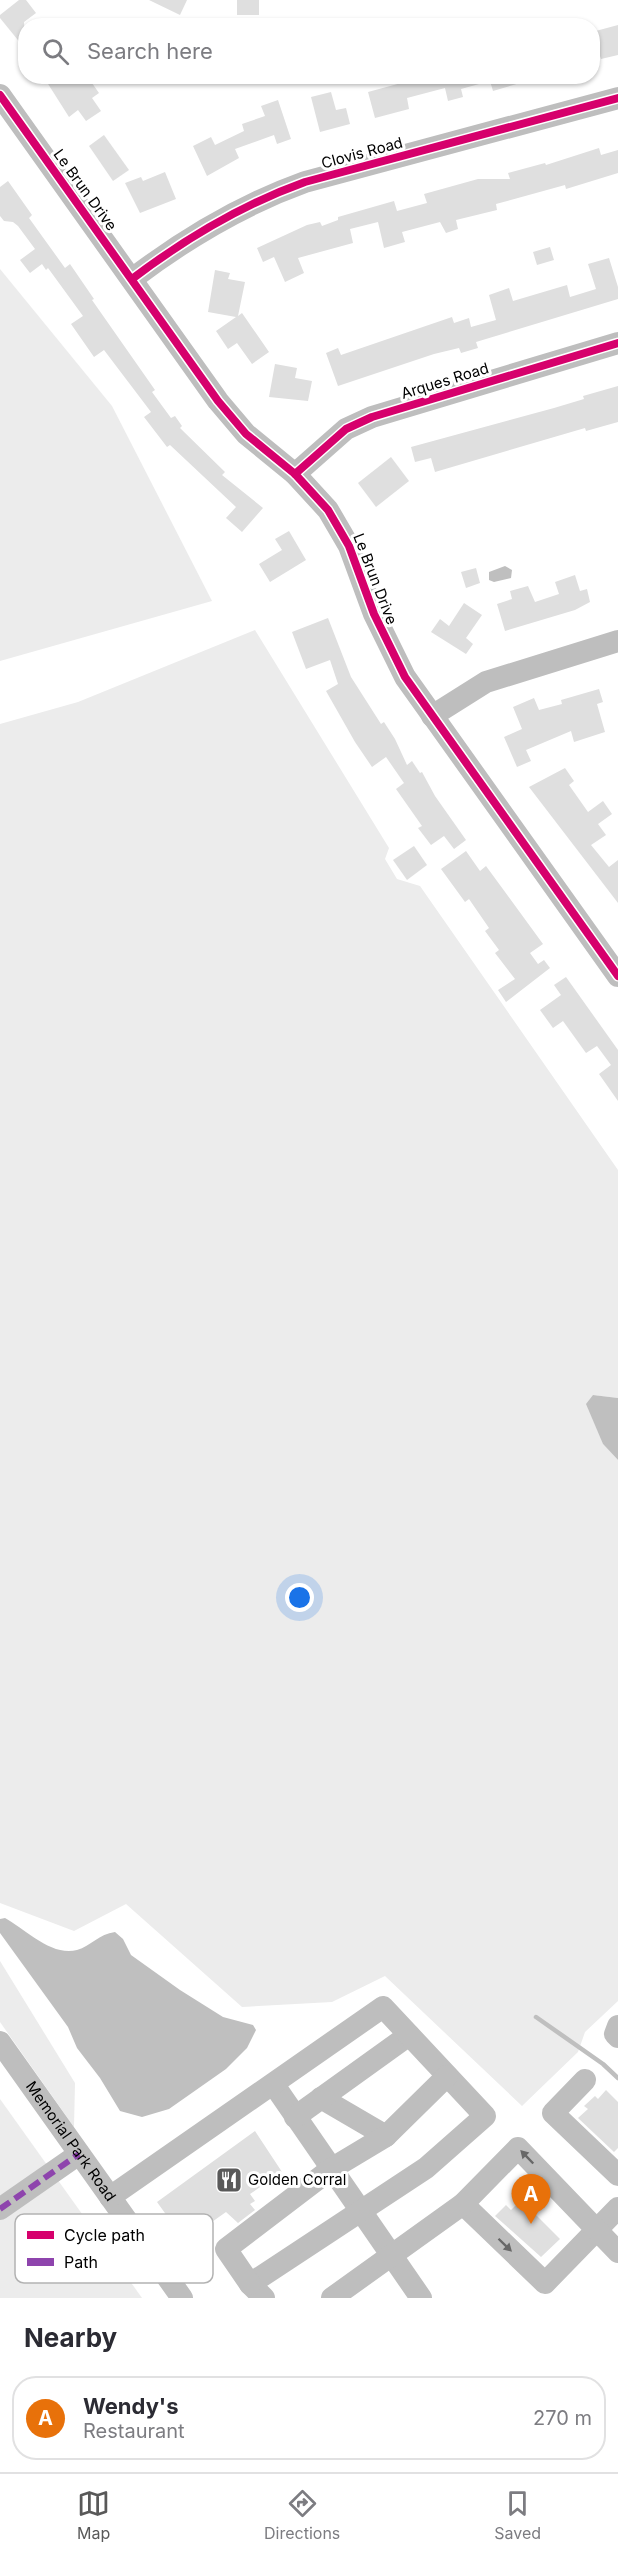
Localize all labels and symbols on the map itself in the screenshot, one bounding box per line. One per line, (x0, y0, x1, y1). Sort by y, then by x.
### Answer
street label: Clovis Road (319, 133, 405, 173)
street label: Le Brun Drive (49, 145, 121, 234)
street label: Arques Road (399, 358, 491, 403)
street label: Le Brun Drive (349, 531, 402, 627)
your location (285, 1583, 314, 1612)
street label: Memorial Park Road (22, 2077, 120, 2205)
one-way arrow (520, 2150, 534, 2164)
restaurant icon: Golden Corral (214, 2165, 244, 2195)
place label: Golden Corral (248, 2170, 346, 2189)
pin: A (512, 2174, 550, 2224)
legend (15, 2214, 213, 2283)
text: Cycle path (64, 2225, 145, 2245)
one-way arrow (498, 2237, 512, 2251)
text: Path (64, 2252, 98, 2272)

